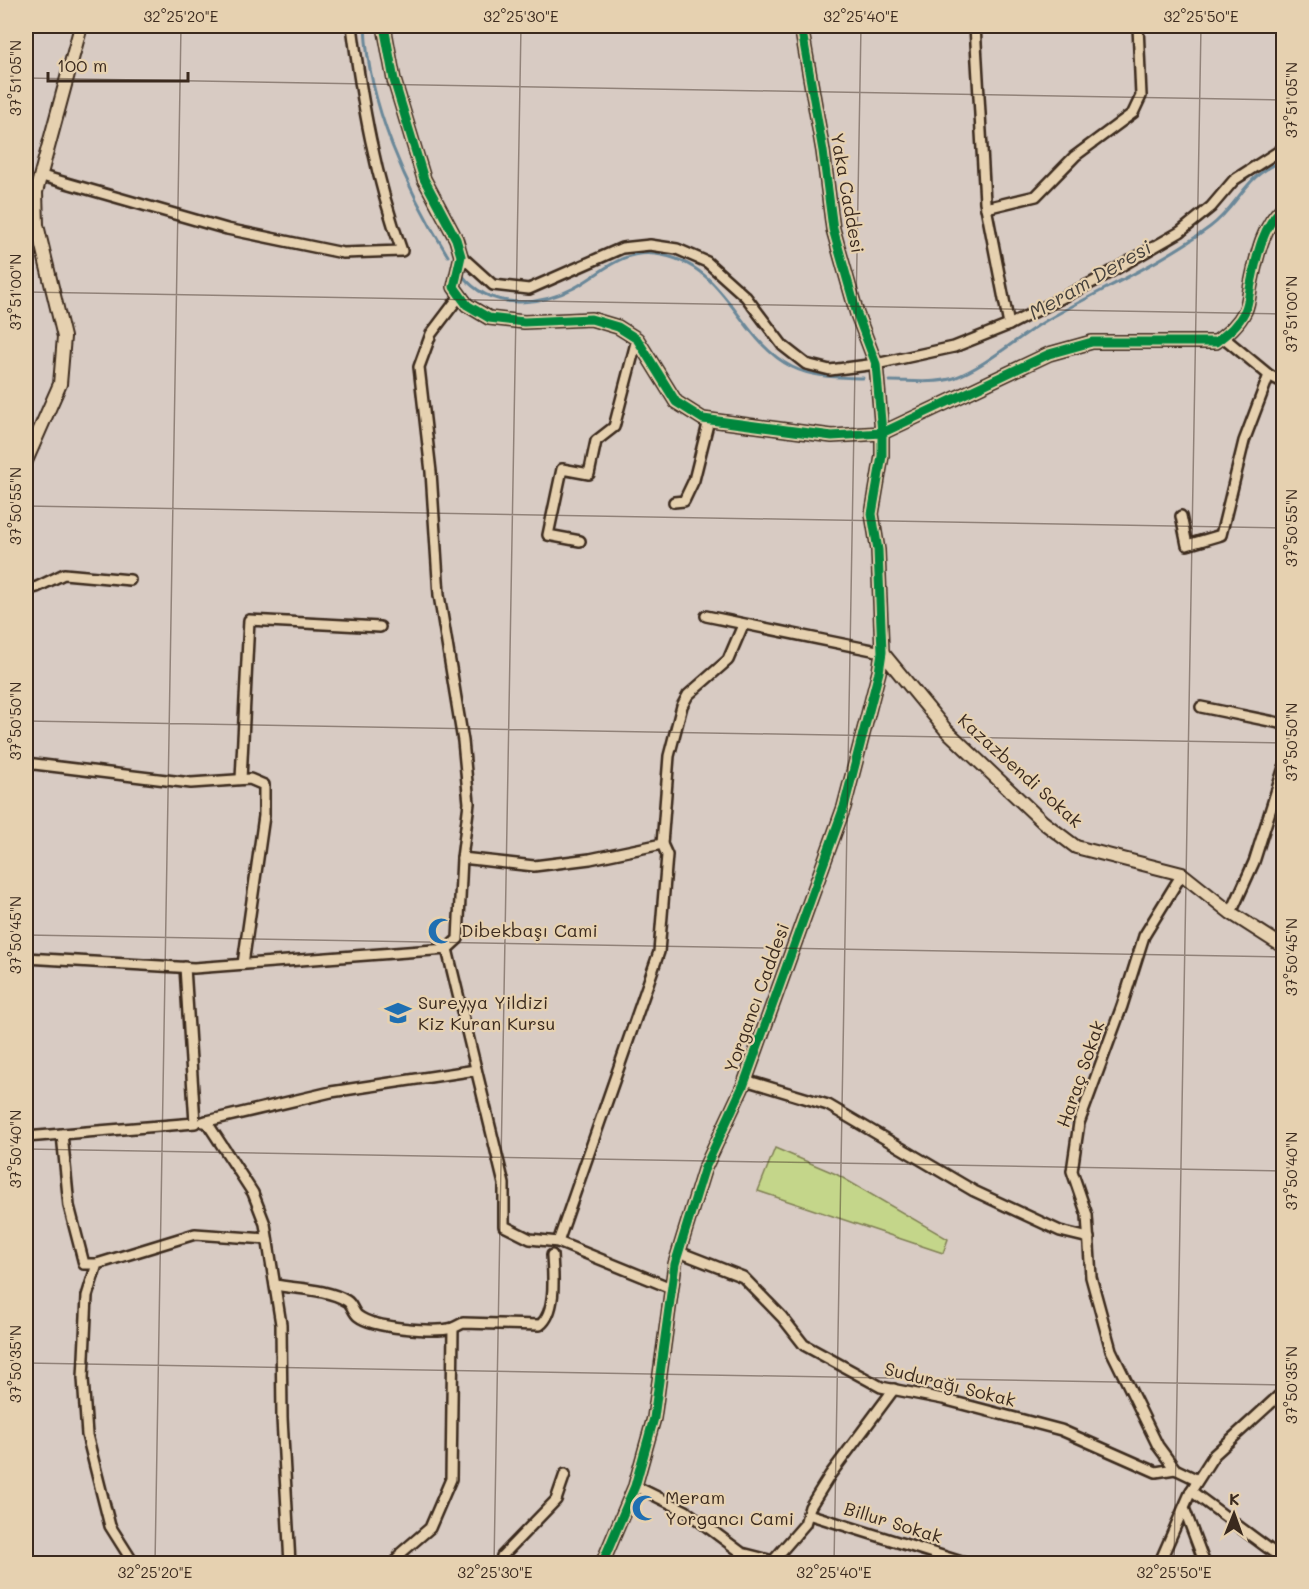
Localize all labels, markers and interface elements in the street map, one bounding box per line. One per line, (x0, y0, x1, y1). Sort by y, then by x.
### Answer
text: 32°25'20"E (144, 6, 219, 26)
text: 32°25'30"E (483, 6, 559, 26)
text: 32°25'40"E (823, 6, 899, 26)
text: 32°25'50"E (1163, 6, 1239, 26)
text: 37°51'05"N (5, 40, 25, 116)
scale bar (48, 45, 188, 83)
text: 100 m (57, 53, 107, 77)
text: 37°51'05"N (1281, 62, 1301, 138)
street label: Yaka Caddesi (826, 131, 870, 255)
water label: Meram Deresi (1023, 233, 1156, 325)
text: 37°51'00"N (5, 254, 25, 330)
text: 37°51'00"N (1281, 276, 1301, 352)
text: 37°50'55"N (5, 467, 25, 545)
text: 37°50'55"N (1281, 489, 1301, 567)
text: 37°50'50"N (5, 682, 25, 760)
text: 37°50'50"N (1281, 703, 1301, 781)
street label: Kazazbendi Sokak (953, 708, 1088, 833)
text: 37°50'45"N (5, 896, 25, 974)
mosque icon: Dibekbaşı Cami (426, 916, 456, 946)
place label: Dibekbaşı Cami (461, 918, 598, 942)
text: 37°50'45"N (1281, 918, 1301, 996)
street label: Yorgancı Caddesi (718, 920, 794, 1076)
place label: Sureyya Yildizi Kiz Kuran Kursu (418, 990, 555, 1035)
school or university icon: Sureyya Yildizi Kiz Kuran Kursu (383, 998, 413, 1028)
street label: Haraç Sokak (1051, 1017, 1110, 1130)
text: 37°50'40"N (5, 1110, 25, 1188)
text: 37°50'40"N (1281, 1132, 1301, 1210)
text: 37°50'35"N (5, 1325, 25, 1403)
text: 37°50'35"N (1281, 1346, 1301, 1424)
street label: Sudurağı Sokak (882, 1356, 1018, 1412)
north arrow (1204, 1484, 1264, 1544)
place label: Meram Yorgancı Cami (665, 1485, 794, 1530)
text: K (1229, 1488, 1240, 1509)
mosque icon: Meram Yorgancı Cami (630, 1493, 660, 1523)
street label: Billur Sokak (841, 1496, 945, 1548)
text: 32°25'20"E (118, 1562, 193, 1582)
text: 32°25'30"E (457, 1562, 533, 1582)
text: 32°25'40"E (796, 1562, 872, 1582)
text: 32°25'50"E (1136, 1562, 1212, 1582)

